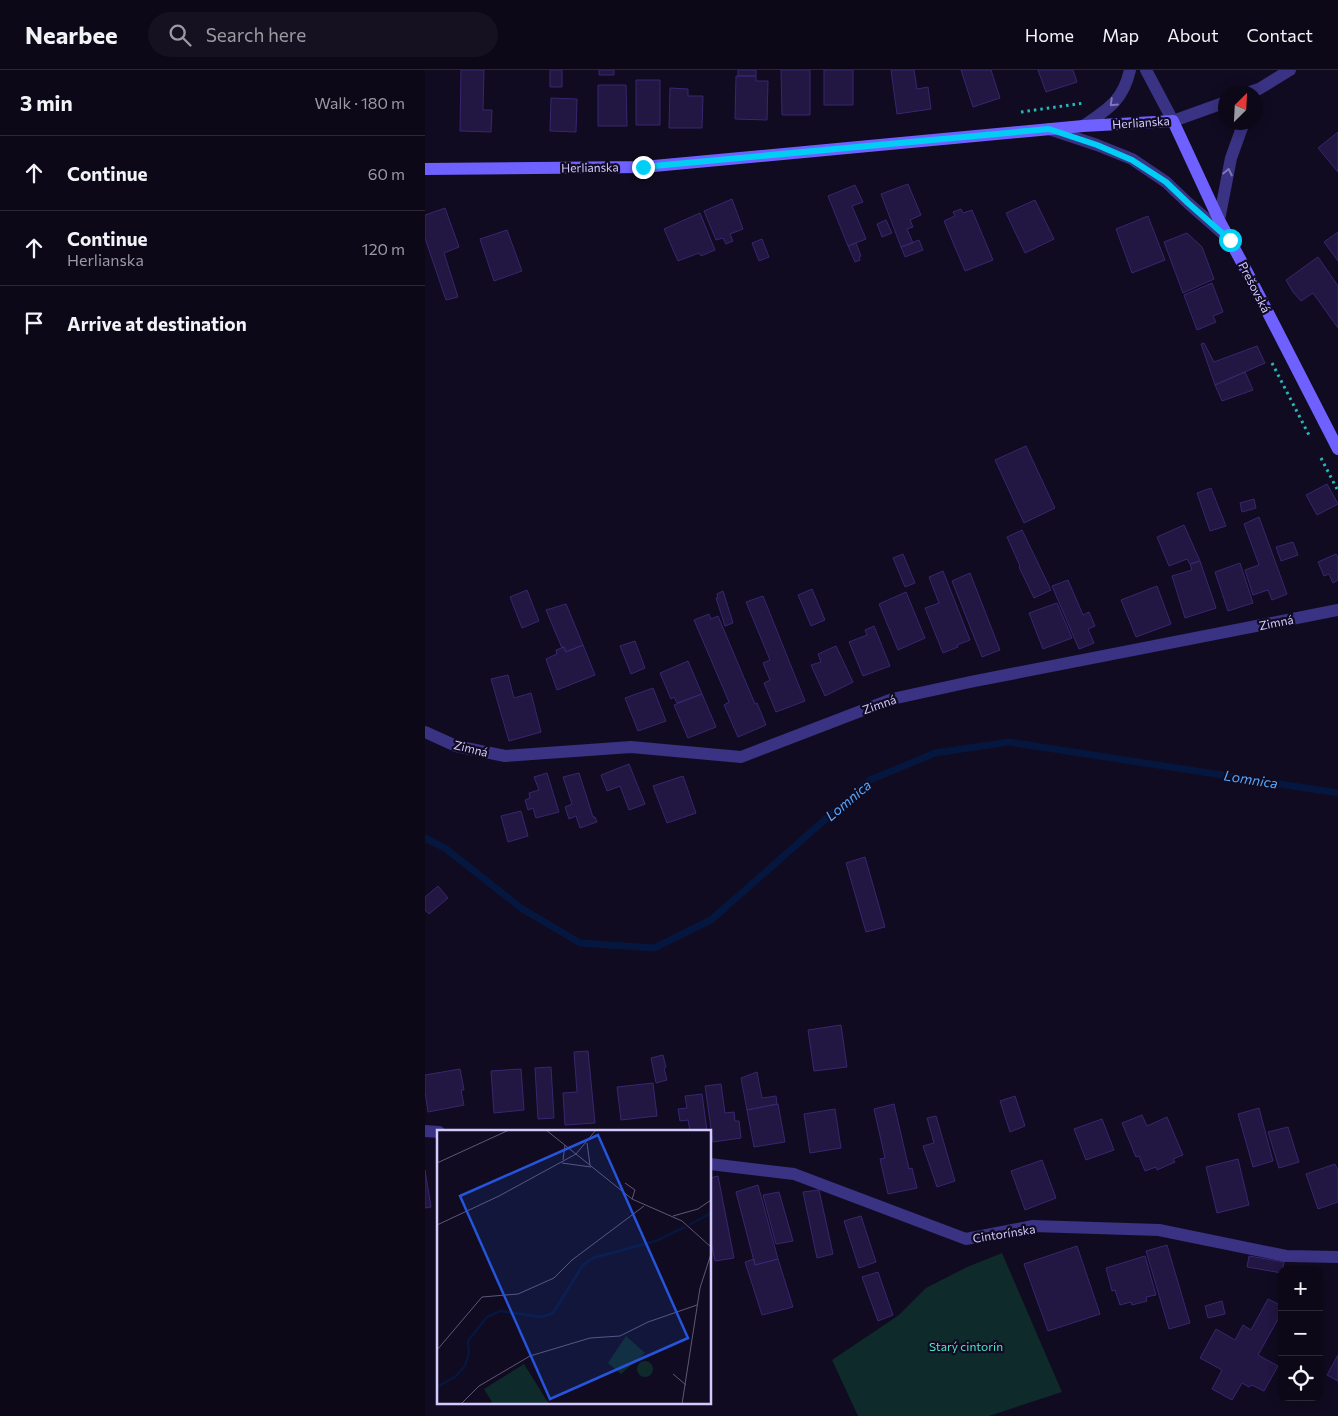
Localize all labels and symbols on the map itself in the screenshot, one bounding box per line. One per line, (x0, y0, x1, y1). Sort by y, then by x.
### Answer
north arrow (1218, 85, 1263, 130)
one-way arrow (1110, 97, 1119, 106)
street label: Herlianska (1112, 113, 1170, 131)
route end (632, 156, 655, 179)
street label: Herlianska (561, 159, 619, 175)
one-way arrow (1222, 167, 1233, 176)
route start (1219, 229, 1242, 252)
street label: Prešovská (1236, 259, 1274, 315)
street label: Zimná (1258, 612, 1294, 632)
street label: Zimná (860, 692, 898, 716)
street label: Zimná (452, 737, 490, 759)
water label: Lomnica (1223, 766, 1279, 792)
water label: Lomnica (822, 776, 874, 824)
inset map (437, 1130, 711, 1404)
street label: Cintorínska (972, 1221, 1036, 1245)
park label: Starý cintorín (929, 1339, 1003, 1353)

